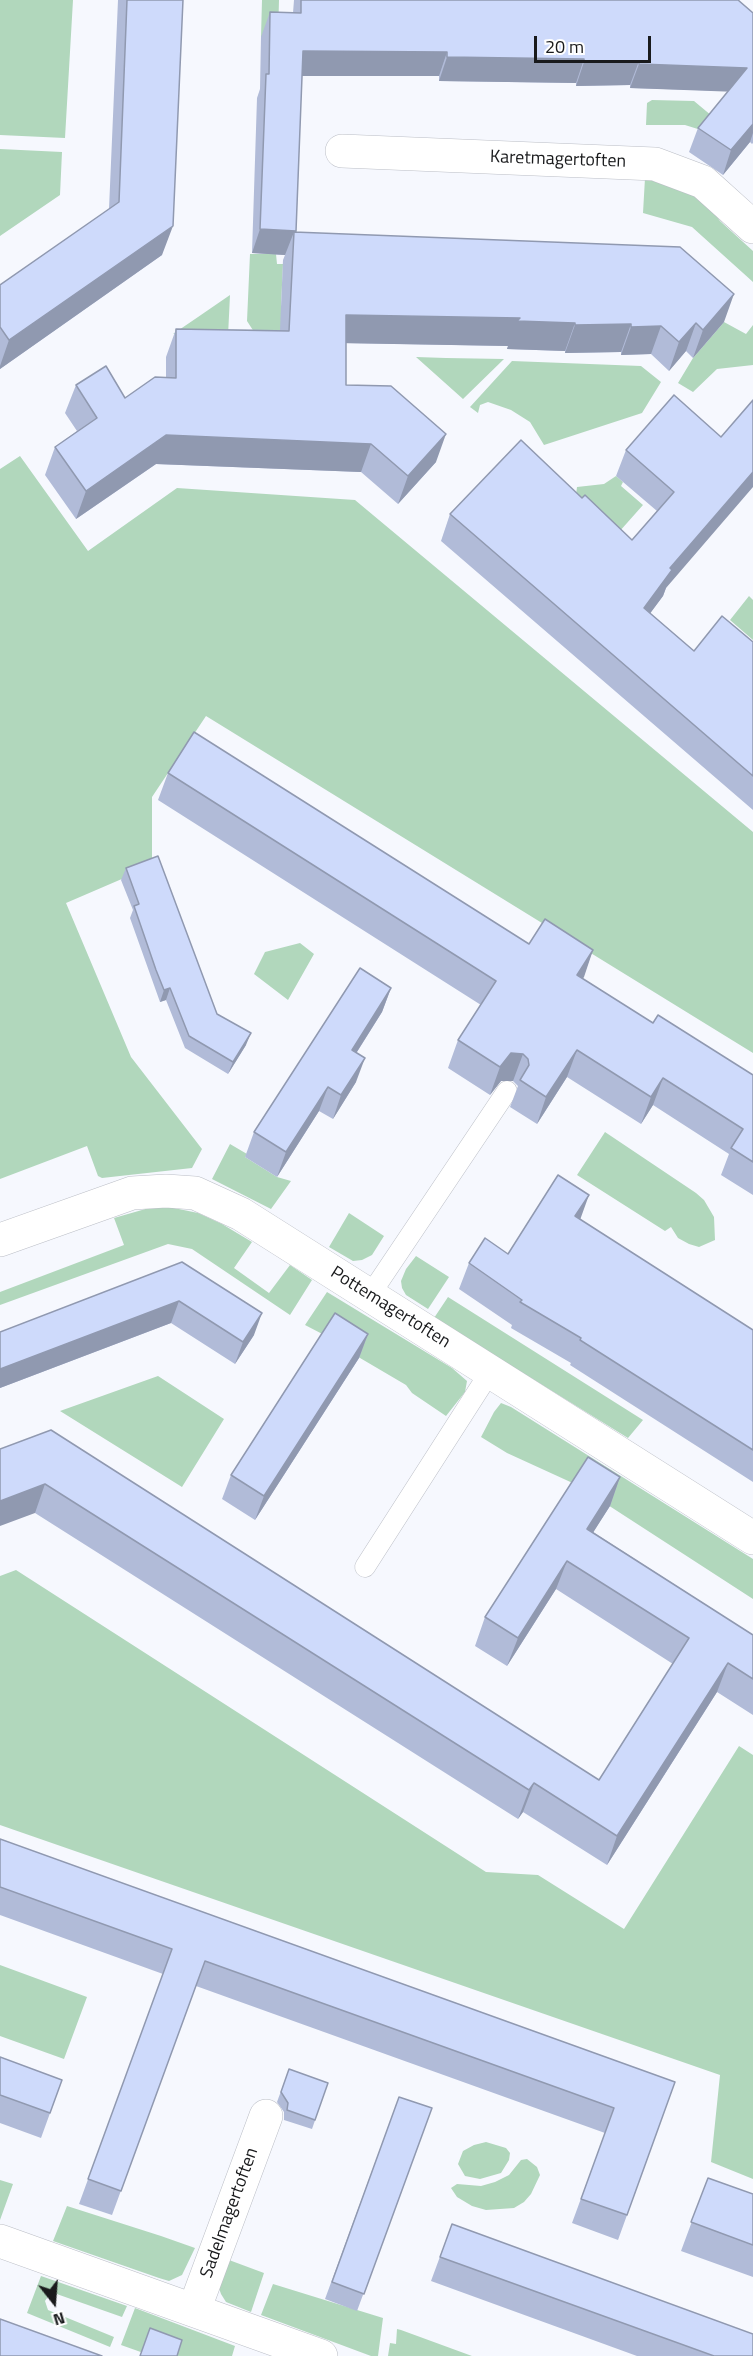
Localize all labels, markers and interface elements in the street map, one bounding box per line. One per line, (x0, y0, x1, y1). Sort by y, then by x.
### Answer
scale bar (537, 24, 654, 62)
text: 20 m (545, 33, 584, 60)
street label: Karetmagertoften (490, 147, 626, 173)
street label: Pottemagertoften (326, 1262, 454, 1354)
street label: Sadelmagertoften (196, 2145, 264, 2281)
north arrow (24, 2272, 84, 2332)
text: N (50, 2306, 68, 2332)

